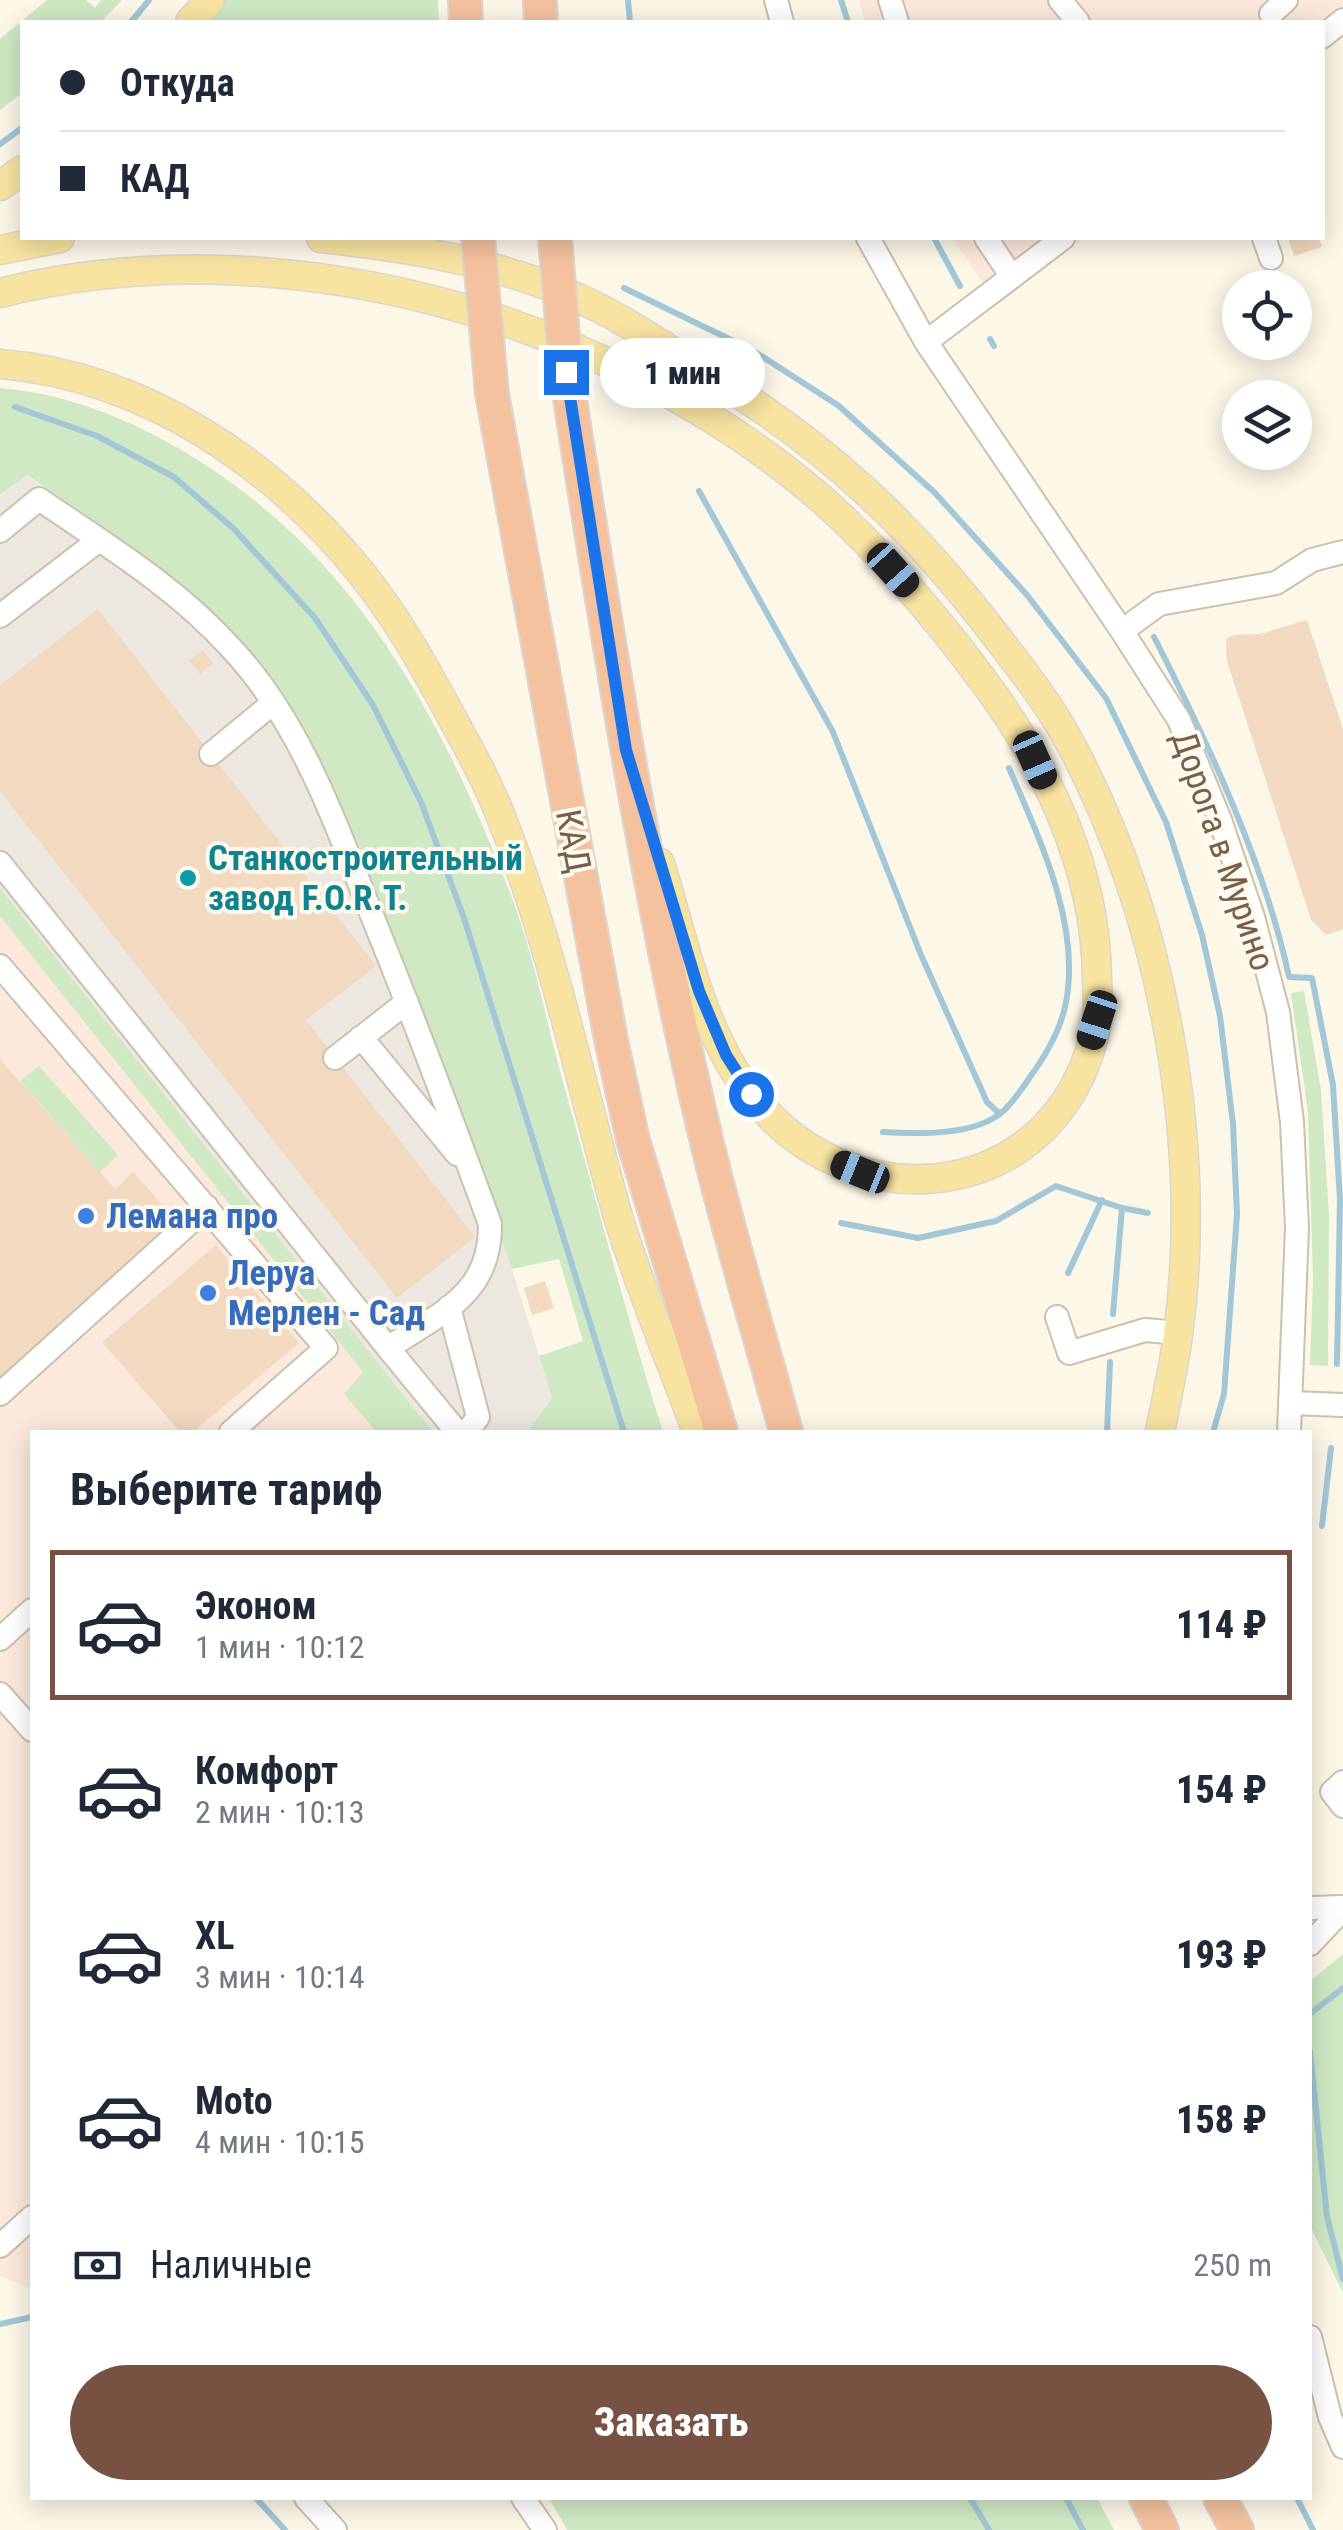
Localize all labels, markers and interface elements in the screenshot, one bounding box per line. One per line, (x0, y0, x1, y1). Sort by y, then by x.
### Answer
text: Откуда (120, 61, 235, 105)
text: КАД (120, 157, 189, 201)
map controls (1222, 270, 1312, 470)
button: locate (1222, 270, 1312, 360)
callout: 1 мин (601, 337, 766, 407)
route end (544, 350, 589, 395)
text: 1 мин (644, 354, 721, 392)
button: layers (1222, 380, 1312, 470)
car (862, 538, 924, 602)
car (1009, 726, 1061, 794)
street label: Дорога в Мурино (1163, 726, 1283, 976)
street label: КАД (547, 806, 599, 876)
place label: Станкостроительный завод F.O.R.T. (208, 838, 523, 919)
marker: Станкостроительный завод F.O.R.T. (177, 867, 199, 889)
car (1073, 987, 1121, 1053)
route start (729, 1072, 774, 1117)
car (827, 1147, 893, 1197)
place label: Лемана про (106, 1196, 278, 1237)
marker: Лемана про (75, 1205, 97, 1227)
place label: Леруа Мерлен - Сад (228, 1253, 425, 1334)
marker: Леруа Мерлен - Сад (197, 1282, 219, 1304)
text: Выберите тариф (70, 1463, 383, 1516)
icon: car (75, 1580, 165, 1670)
text: Эконом (195, 1584, 317, 1628)
text: 114 ₽ (1176, 1603, 1267, 1647)
text: 1 мин · 10:12 (195, 1628, 365, 1666)
icon: car (75, 1745, 165, 1835)
text: Комфорт (195, 1749, 338, 1793)
text: 154 ₽ (1176, 1768, 1267, 1812)
text: 2 мин · 10:13 (195, 1793, 365, 1831)
icon: car (75, 1910, 165, 2000)
text: XL (195, 1914, 234, 1958)
text: 193 ₽ (1176, 1933, 1267, 1977)
text: 3 мин · 10:14 (195, 1958, 365, 1996)
icon: car (75, 2075, 165, 2165)
text: Moto (195, 2079, 273, 2123)
text: 158 ₽ (1176, 2098, 1267, 2142)
text: 4 мин · 10:15 (195, 2123, 365, 2161)
icon: cash (70, 2238, 125, 2293)
text: Наличные (150, 2243, 312, 2287)
text: 250 m (1193, 2246, 1272, 2284)
button: Заказать (70, 2365, 1272, 2480)

